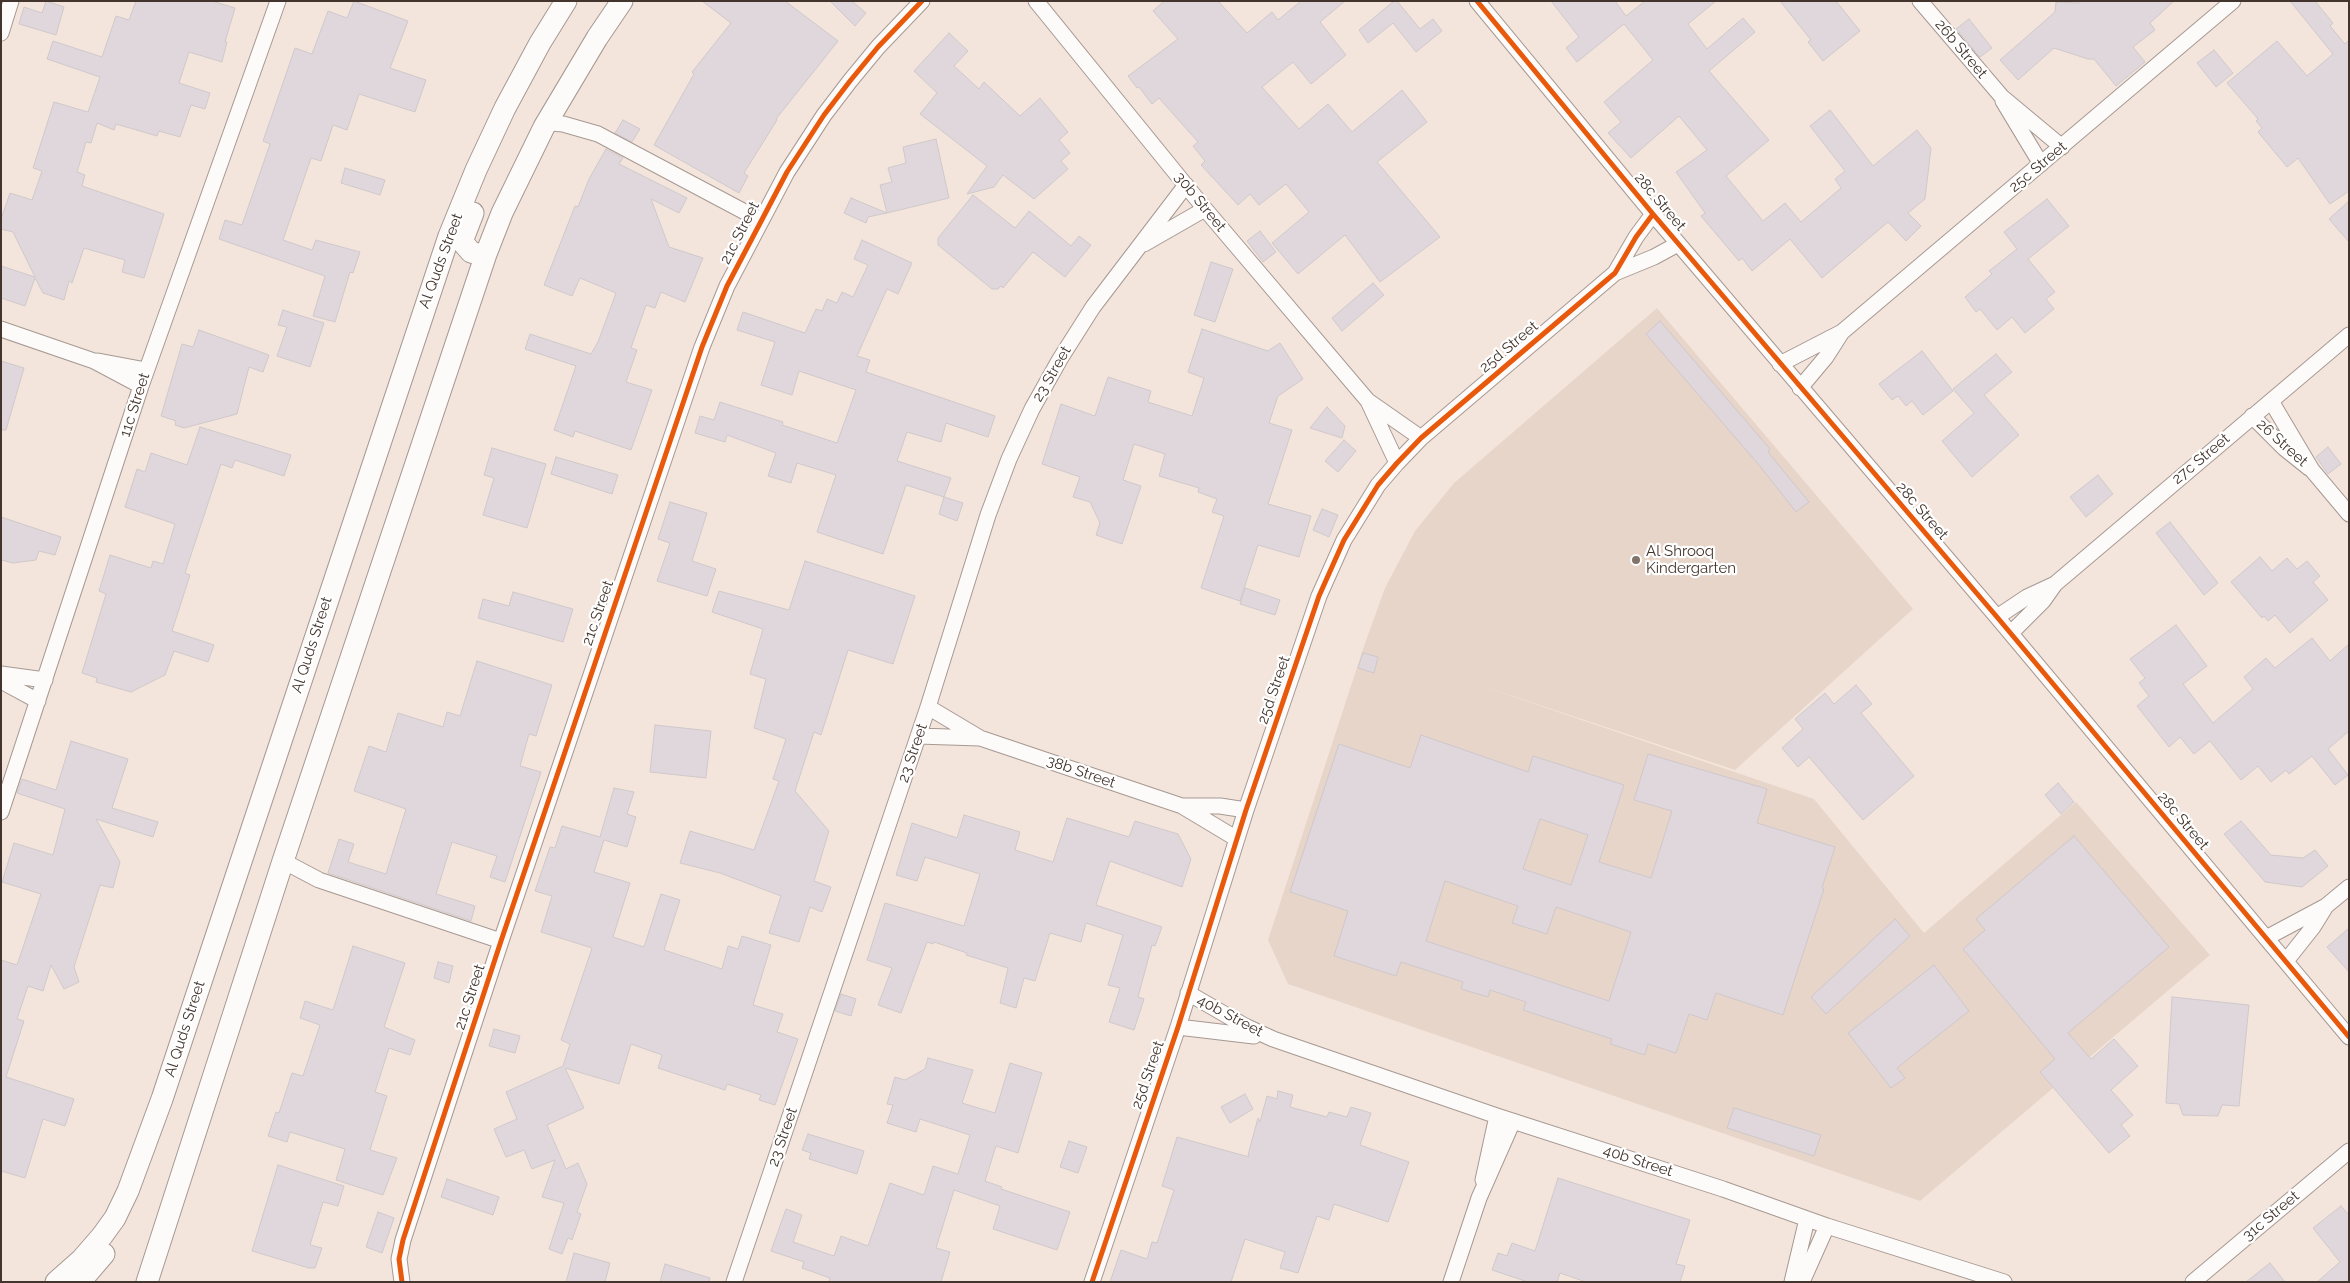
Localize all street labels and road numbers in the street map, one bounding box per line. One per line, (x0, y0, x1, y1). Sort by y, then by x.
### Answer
street label: 26b Street (1931, 16, 1991, 82)
street label: 25c Street (2006, 138, 2070, 196)
street label: 30b Street (1170, 168, 1230, 236)
street label: 28c Street (1630, 169, 1690, 235)
street label: 21c Street (717, 199, 763, 267)
street label: Al Quds Street (415, 211, 467, 311)
street label: 25d Street (1476, 317, 1542, 377)
street label: 23 Street (1029, 343, 1075, 405)
street label: 11c Street (116, 371, 154, 439)
street label: 26 Street (2253, 415, 2311, 471)
street label: 27c Street (2169, 430, 2233, 488)
street label: 28c Street (1892, 479, 1952, 543)
street label: 21c Street (578, 578, 618, 648)
street label: Al Quds Street (288, 595, 336, 695)
street label: 25d Street (1254, 654, 1294, 726)
street label: 23 Street (895, 721, 931, 785)
street label: 38b Street (1044, 752, 1118, 792)
street label: 28c Street (2153, 788, 2213, 854)
street label: 21c Street (451, 962, 489, 1032)
street label: Al Quds Street (161, 979, 209, 1079)
street label: 40b Street (1194, 991, 1266, 1041)
street label: 25d Street (1128, 1039, 1168, 1111)
street label: 23 Street (765, 1105, 801, 1169)
street label: 40b Street (1601, 1141, 1675, 1181)
street label: 31c Street (2239, 1187, 2303, 1245)

